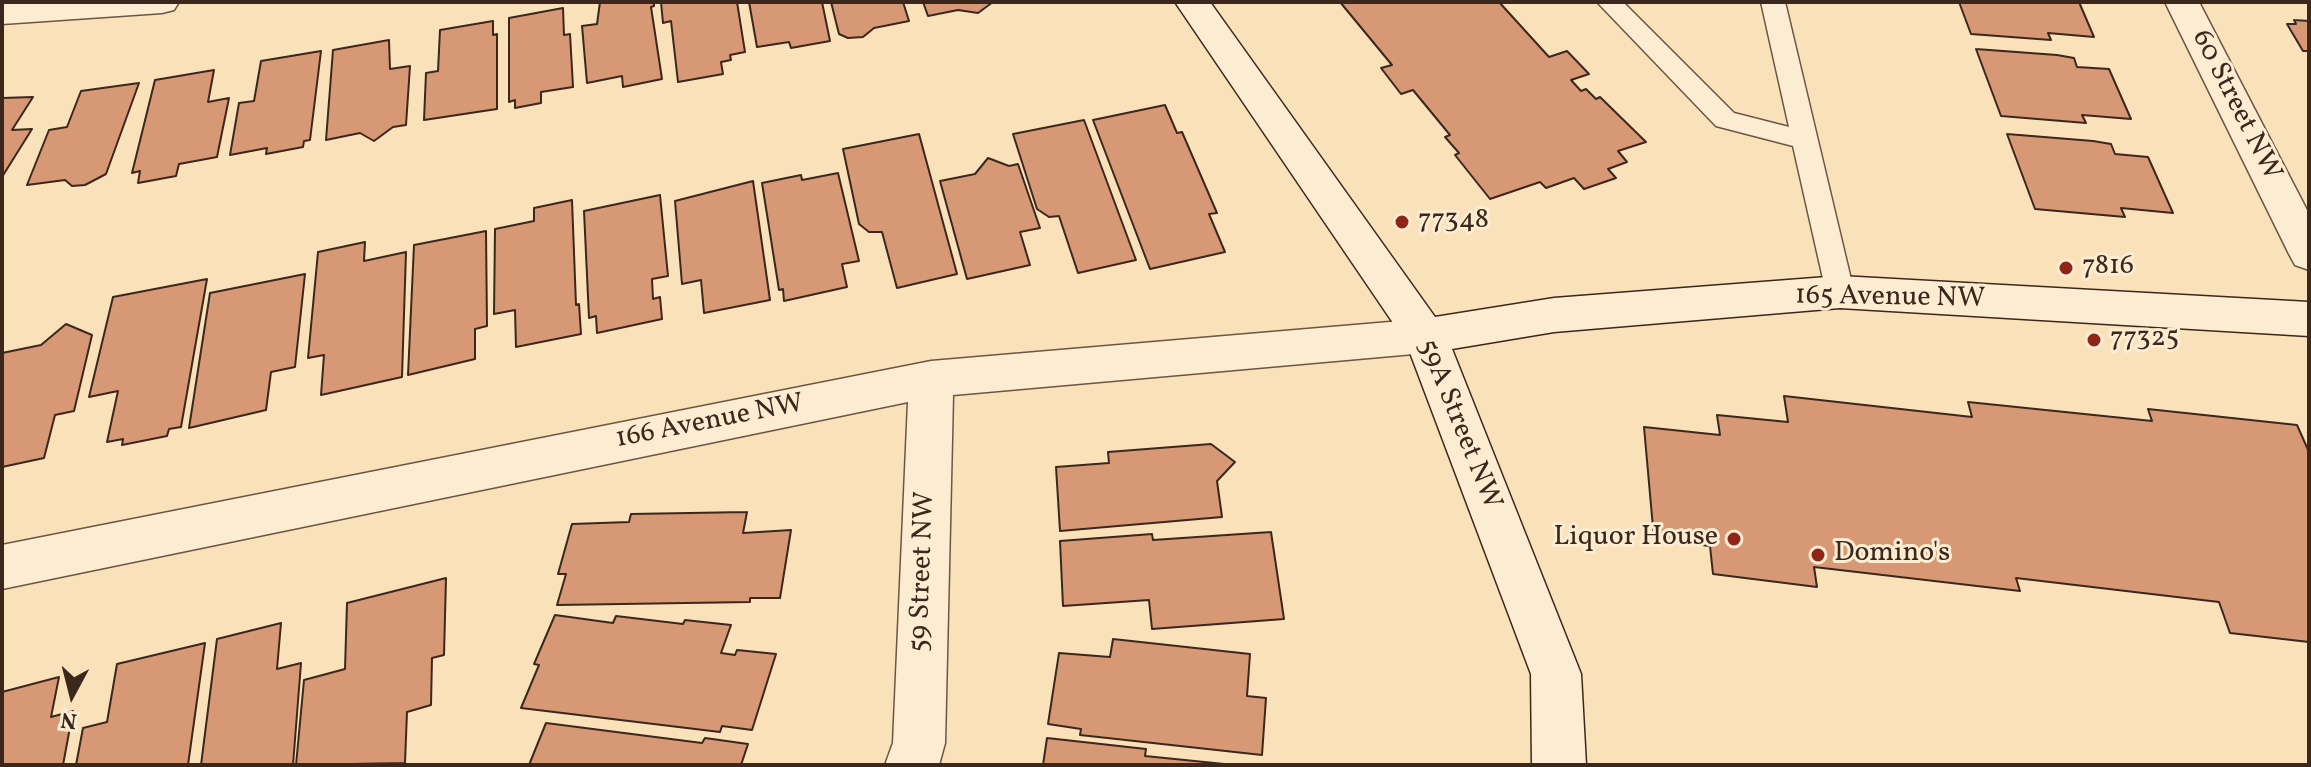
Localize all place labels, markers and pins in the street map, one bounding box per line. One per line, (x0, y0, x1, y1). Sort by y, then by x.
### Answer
place label: 77348 (1418, 205, 1489, 239)
marker: 77348 (1393, 213, 1411, 231)
place label: 7816 (2082, 251, 2134, 285)
marker: 7816 (2057, 259, 2075, 277)
place label: 77325 (2110, 323, 2179, 357)
marker: 77325 (2085, 331, 2103, 349)
place label: Liquor House (1554, 522, 1718, 556)
marker: Liquor House (1725, 530, 1743, 548)
place label: Domino's (1834, 538, 1950, 572)
marker: Domino's (1809, 546, 1827, 564)

